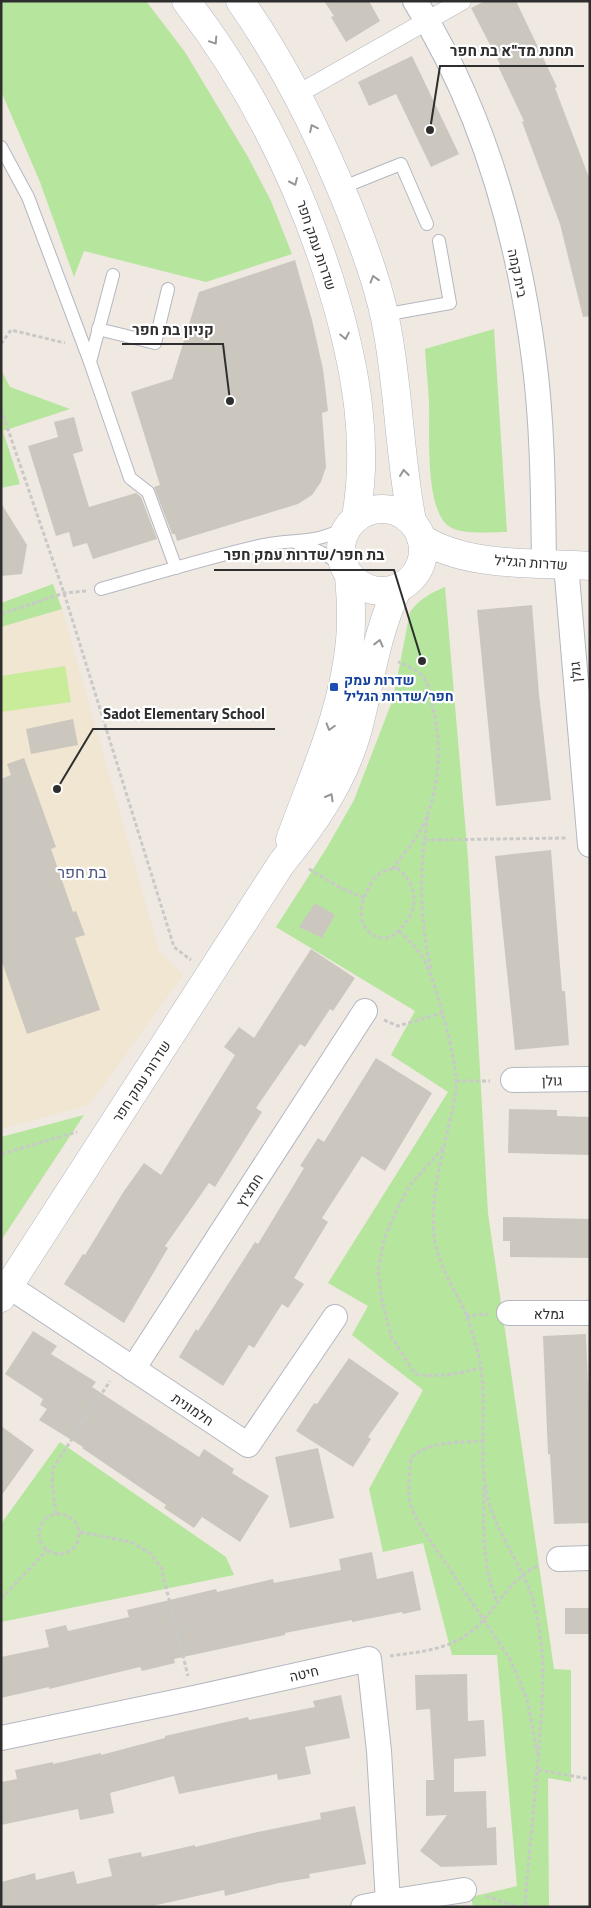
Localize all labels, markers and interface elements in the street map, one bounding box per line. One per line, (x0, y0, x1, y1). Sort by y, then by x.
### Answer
one-way arrow (207, 36, 217, 45)
callout: תחנת מד"א בת חפר (440, 36, 584, 66)
text: תחנת מד"א בת חפר (450, 39, 574, 62)
one-way arrow (309, 124, 319, 133)
one-way arrow (288, 177, 299, 186)
street label: שדרות עמק חפר (292, 197, 342, 293)
street label: בית קמה (503, 247, 534, 300)
one-way arrow (370, 275, 380, 283)
callout: קניון בת חפר (122, 314, 223, 344)
text: קניון בת חפר (132, 318, 214, 341)
one-way arrow (340, 332, 350, 341)
one-way arrow (399, 469, 410, 477)
callout: בת חפר/שדרות עמק חפר (214, 540, 394, 570)
text: בת חפר/שדרות עמק חפר (224, 543, 384, 566)
street label: שדרות הגליל (494, 549, 568, 575)
one-way arrow (373, 638, 384, 647)
street label: גולן (564, 661, 586, 683)
place label: שדרות עמק חפר/שדרות הגליל (344, 669, 454, 706)
marker: שדרות עמק חפר/שדרות הגליל (328, 681, 340, 693)
callout: Sadot Elementary School (93, 699, 275, 729)
text: Sadot Elementary School (103, 702, 265, 725)
one-way arrow (326, 722, 336, 731)
one-way arrow (324, 793, 334, 802)
district label: בת חפר (57, 860, 107, 884)
street label: שדרות עמק חפר (107, 1036, 175, 1126)
street label: גולן (541, 1069, 563, 1091)
street label: חמציץ (230, 1169, 268, 1211)
street label: גמלא (534, 1303, 564, 1324)
street label: חלמונית (168, 1387, 218, 1431)
street label: חיטה (287, 1659, 321, 1687)

